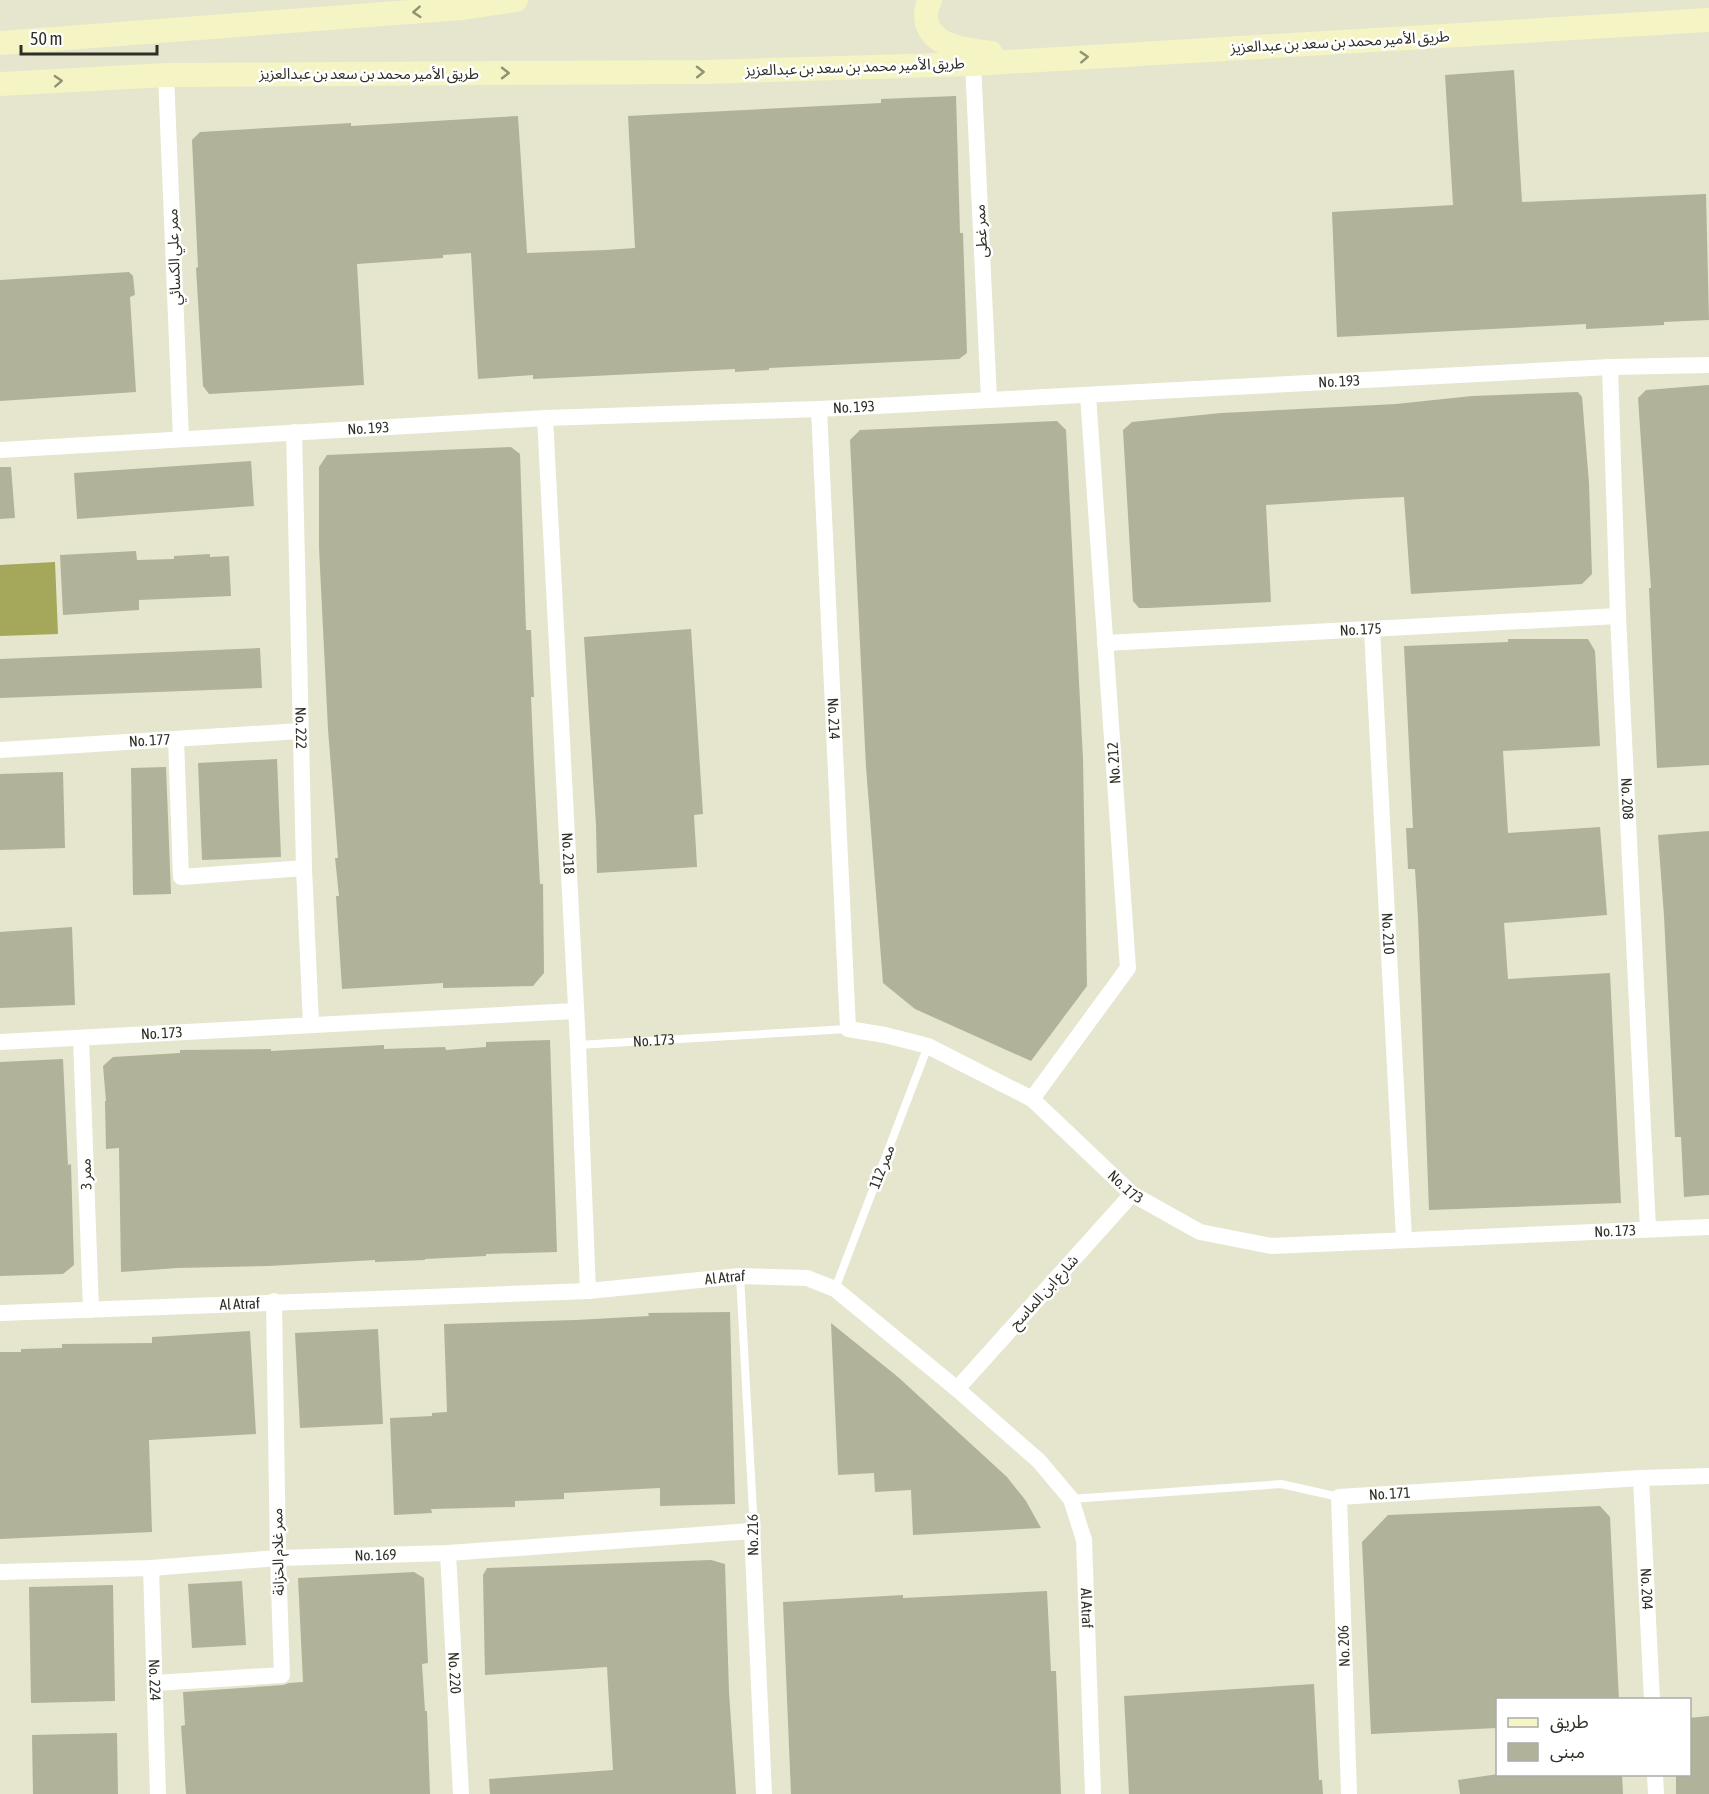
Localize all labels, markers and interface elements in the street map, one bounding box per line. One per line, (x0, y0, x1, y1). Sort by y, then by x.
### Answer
one-way arrow (412, 5, 421, 18)
scale bar (21, 18, 158, 56)
street label: طريق الأمير محمد بن سعد بن عبدالعزيز (1229, 27, 1450, 58)
text: 50 m (30, 28, 62, 49)
one-way arrow (1079, 51, 1088, 64)
street label: طريق الأمير محمد بن سعد بن عبدالعزيز (744, 54, 965, 81)
street label: طريق الأمير محمد بن سعد بن عبدالعزيز (258, 65, 479, 84)
one-way arrow (696, 66, 705, 78)
one-way arrow (501, 67, 510, 79)
one-way arrow (54, 75, 63, 88)
street label: ممر غطى (971, 204, 991, 258)
street label: ممر علي الكسائي (163, 208, 187, 306)
street label: No. 193 (1318, 371, 1360, 390)
street label: No. 193 (832, 397, 875, 416)
street label: No. 193 (347, 418, 390, 438)
street label: No. 175 (1339, 619, 1382, 639)
street label: No. 214 (825, 697, 843, 740)
street label: No. 222 (292, 707, 310, 749)
street label: No. 177 (128, 730, 171, 750)
street label: No. 212 (1104, 742, 1123, 784)
street label: No. 208 (1618, 777, 1637, 820)
street label: No. 218 (559, 832, 578, 875)
street label: No. 210 (1379, 912, 1398, 955)
street label: No. 173 (140, 1023, 183, 1042)
street label: No. 173 (632, 1030, 675, 1050)
street label: ممر 112 (865, 1142, 899, 1192)
street label: ممر 3 (76, 1158, 96, 1190)
street label: No. 173 (1105, 1167, 1147, 1207)
street label: No. 173 (1594, 1221, 1636, 1240)
street label: شارع ابن الماسح (1006, 1251, 1084, 1335)
street label: Al Atraf (704, 1267, 745, 1287)
street label: Al Atraf (219, 1294, 260, 1313)
street label: No. 171 (1368, 1484, 1411, 1503)
street label: ممر غلام الخزانة (268, 1508, 290, 1596)
street label: No. 216 (744, 1514, 761, 1556)
street label: No. 169 (354, 1546, 397, 1564)
street label: No. 204 (1637, 1568, 1657, 1610)
street label: Al Atraf (1078, 1588, 1096, 1629)
street label: No. 206 (1334, 1625, 1353, 1667)
street label: No. 220 (445, 1651, 465, 1694)
street label: No. 224 (146, 1659, 164, 1701)
legend (1496, 1698, 1691, 1776)
text: طريق (1550, 1711, 1589, 1733)
text: مبنى (1550, 1741, 1585, 1763)

